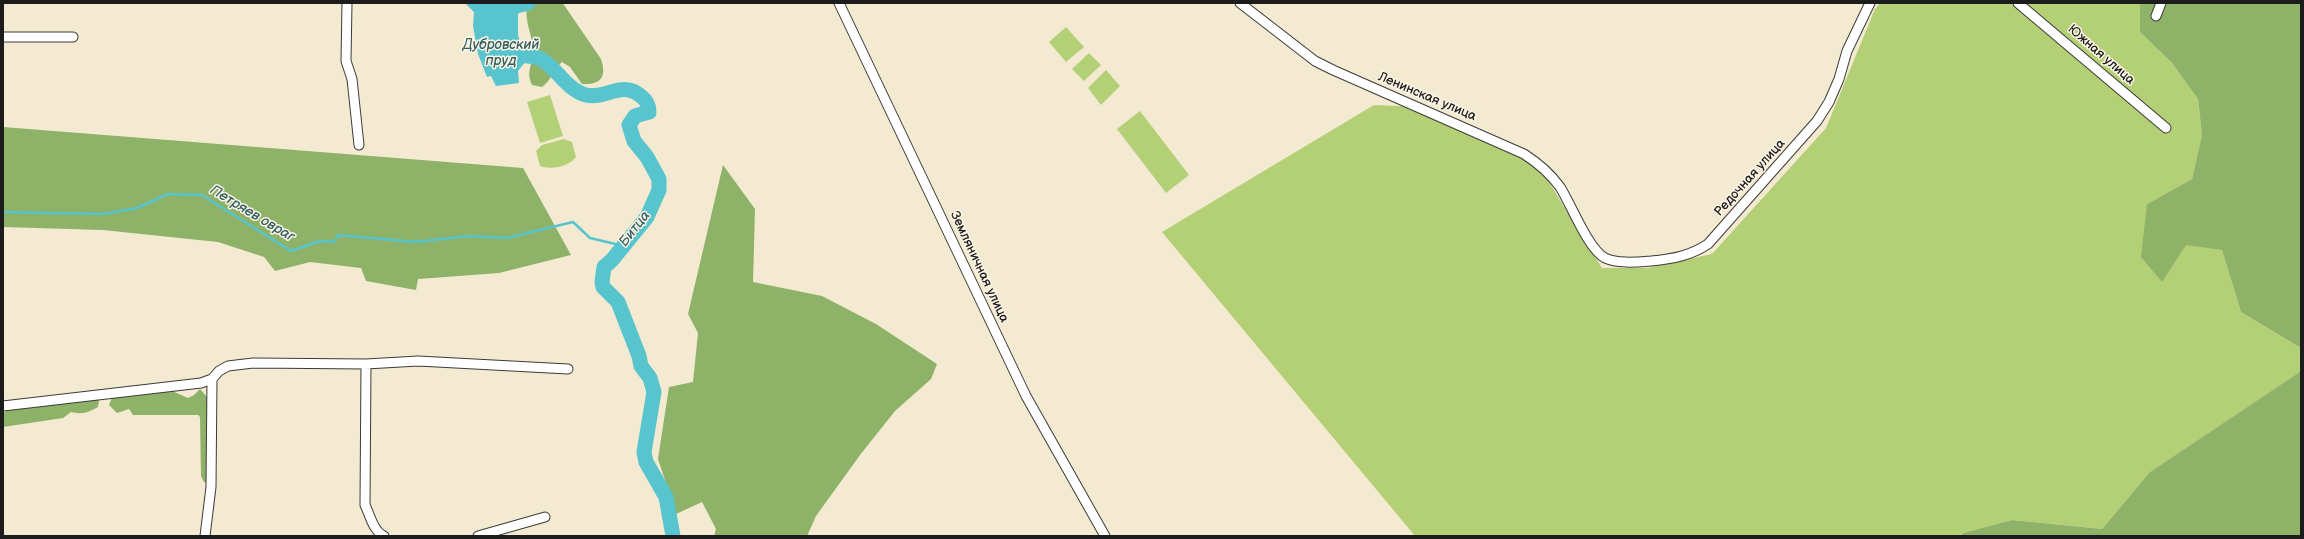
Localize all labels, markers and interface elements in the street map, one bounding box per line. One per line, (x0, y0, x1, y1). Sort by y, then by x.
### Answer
street label: Южная улица (2064, 22, 2138, 88)
water label: Дубровский пруд (463, 37, 539, 70)
street label: Ленинская улица (1376, 69, 1478, 125)
street label: Редочная улица (1711, 136, 1789, 220)
water label: Петряев овраг (207, 182, 297, 246)
water label: Битца (616, 208, 654, 250)
street label: Земляничная улица (946, 209, 1012, 325)

